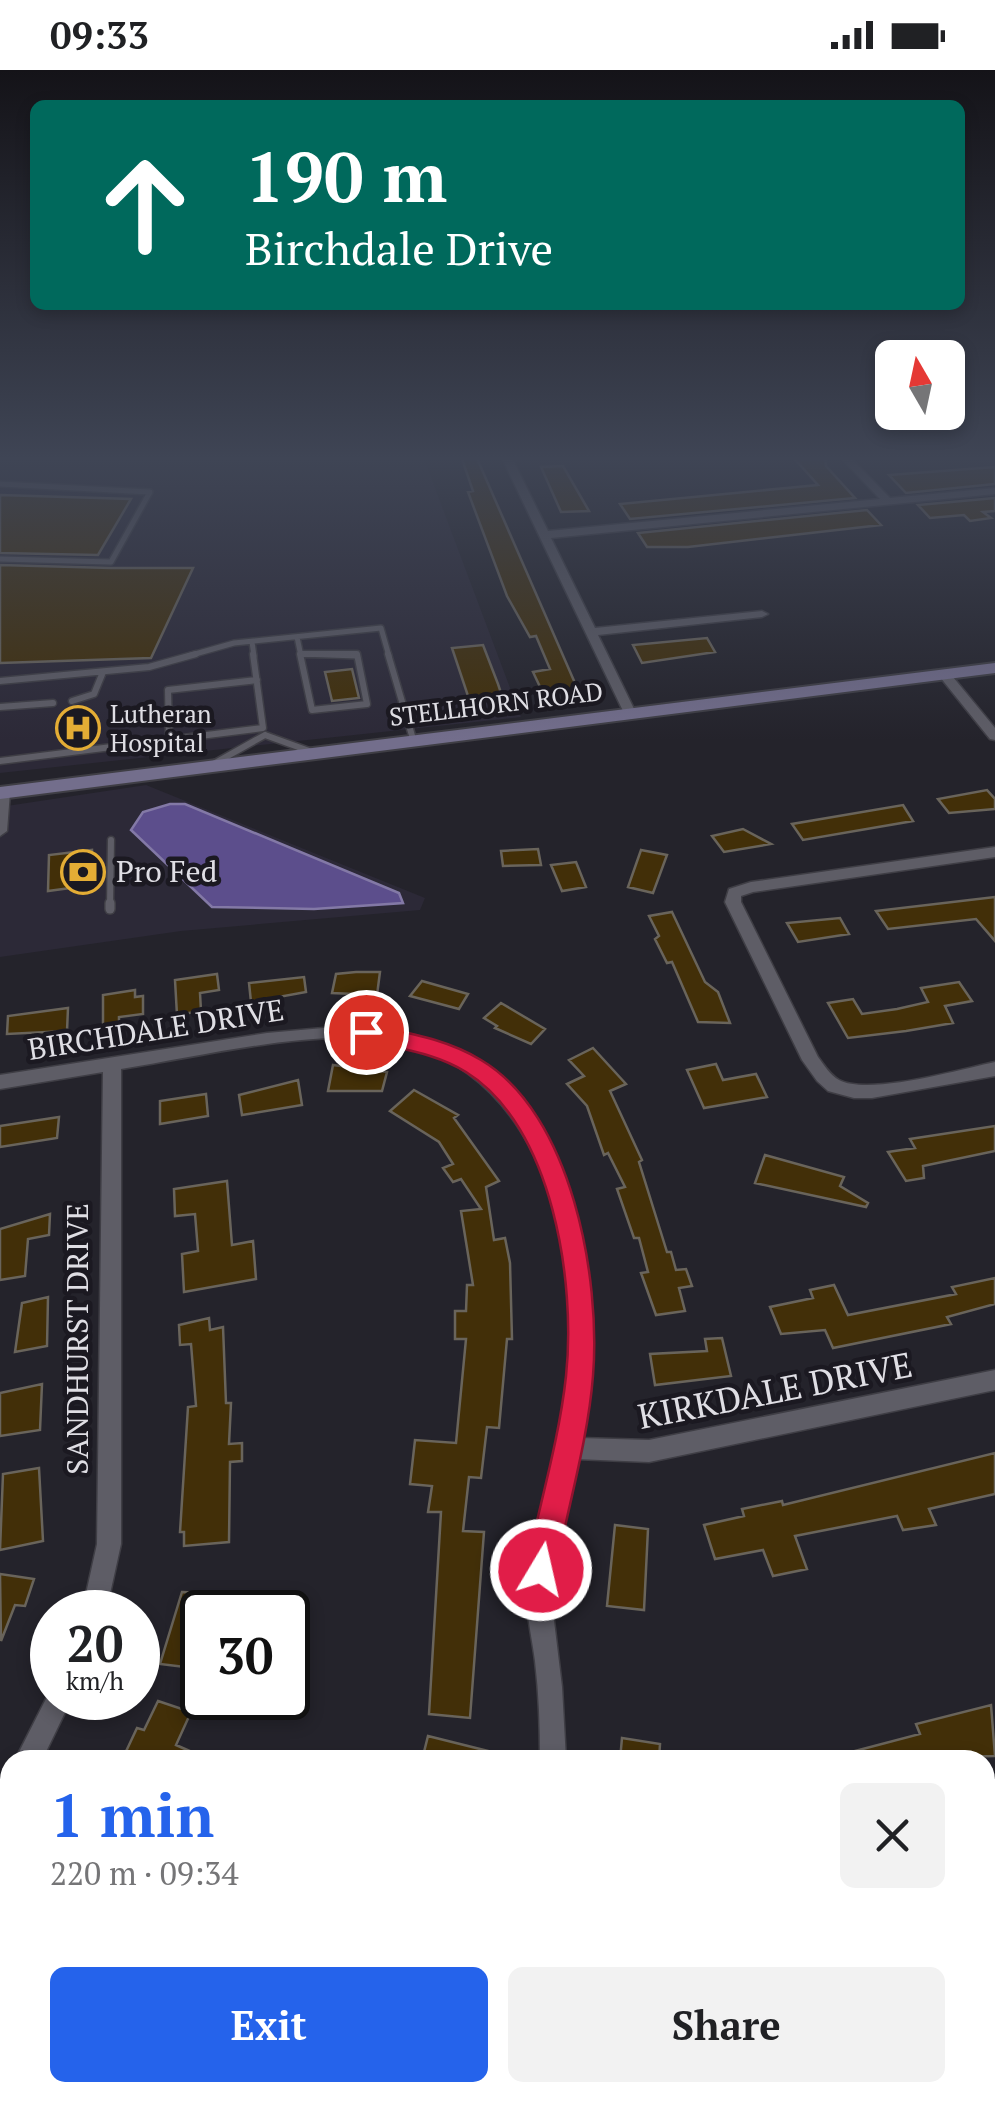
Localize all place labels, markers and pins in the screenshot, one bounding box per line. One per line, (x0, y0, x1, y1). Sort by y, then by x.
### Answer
place label: Lutheran Hospital (110, 697, 212, 759)
hospital icon: Lutheran Hospital (55, 705, 101, 751)
bank icon: Pro Fed (60, 849, 106, 895)
place label: Pro Fed (116, 851, 217, 891)
pin (324, 990, 409, 1075)

